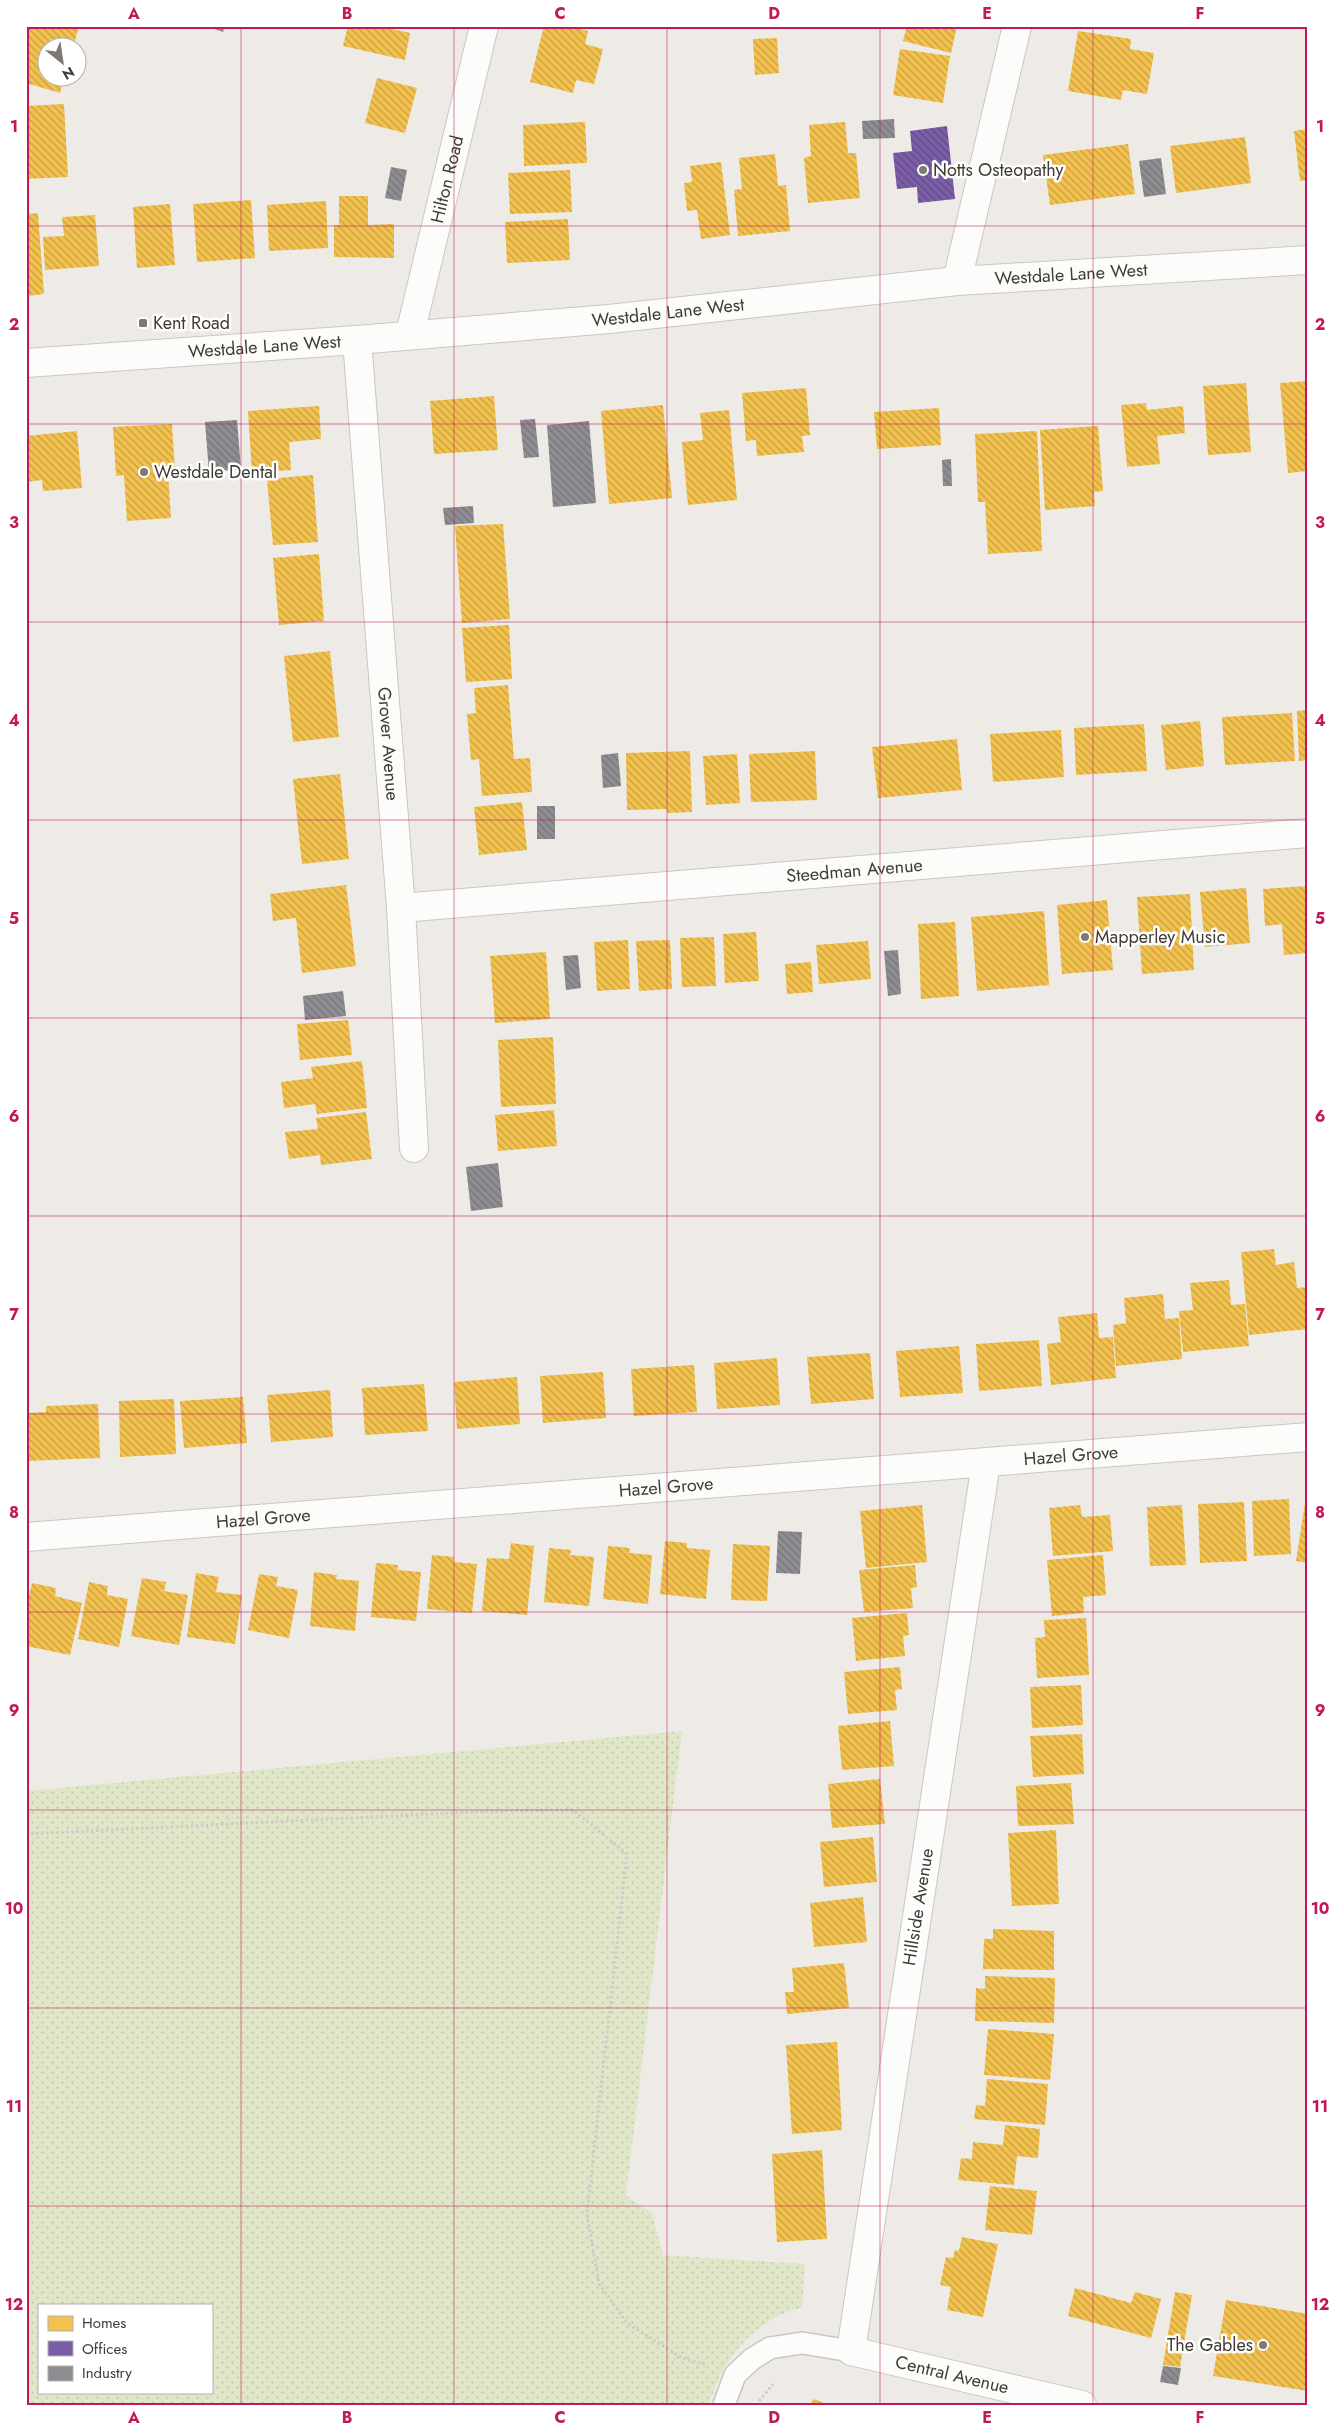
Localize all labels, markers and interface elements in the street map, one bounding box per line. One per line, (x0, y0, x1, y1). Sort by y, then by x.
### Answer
text: A (127, 2, 140, 25)
text: B (342, 2, 352, 25)
text: C (554, 2, 566, 25)
text: D (768, 2, 780, 25)
text: E (982, 2, 992, 25)
text: F (1196, 2, 1204, 25)
north arrow (38, 38, 88, 88)
text: N (59, 62, 78, 85)
text: 1 (10, 115, 18, 138)
text: 1 (1316, 115, 1324, 138)
street label: Hilton Road (424, 133, 470, 226)
place label: Notts Osteopathy (933, 157, 1064, 183)
marker: Notts Osteopathy (917, 164, 929, 176)
street label: Westdale Lane West (994, 257, 1149, 292)
street label: Westdale Lane West (591, 291, 746, 333)
place label: Kent Road (153, 310, 230, 336)
text: 2 (9, 313, 19, 336)
text: 2 (1315, 313, 1325, 336)
marker: Kent Road (137, 317, 149, 329)
street label: Westdale Lane West (187, 328, 342, 365)
place label: Westdale Dental (154, 459, 277, 485)
marker: Westdale Dental (138, 466, 150, 478)
text: 3 (9, 511, 19, 534)
text: 3 (1315, 511, 1325, 534)
street label: Grover Avenue (371, 686, 406, 802)
text: 4 (8, 709, 20, 732)
text: 4 (1314, 709, 1326, 732)
street label: Steedman Avenue (785, 852, 924, 889)
text: 5 (9, 907, 19, 930)
text: 5 (1315, 907, 1325, 930)
place label: Mapperley Music (1095, 924, 1225, 950)
marker: Mapperley Music (1079, 931, 1091, 943)
text: 6 (9, 1105, 19, 1128)
text: 6 (1315, 1105, 1325, 1128)
text: 7 (9, 1303, 19, 1326)
text: 7 (1315, 1303, 1325, 1326)
street label: Hazel Grove (1023, 1439, 1119, 1472)
street label: Hazel Grove (618, 1470, 714, 1504)
text: 8 (9, 1501, 19, 1524)
text: 8 (1315, 1501, 1325, 1524)
street label: Hazel Grove (215, 1502, 312, 1535)
text: 9 (9, 1699, 19, 1722)
text: 9 (1315, 1699, 1325, 1722)
street label: Hillside Avenue (896, 1846, 940, 1968)
text: 10 (5, 1897, 23, 1920)
text: 10 (1311, 1897, 1329, 1920)
text: 11 (6, 2095, 22, 2118)
text: 11 (1312, 2095, 1328, 2118)
text: 12 (5, 2293, 23, 2316)
text: 12 (1311, 2293, 1329, 2316)
legend (38, 2304, 212, 2394)
text: Homes (82, 2312, 126, 2334)
place label: The Gables (1167, 2332, 1253, 2358)
text: Offices (82, 2338, 127, 2360)
marker: The Gables (1257, 2339, 1269, 2351)
street label: Central Avenue (893, 2349, 1011, 2400)
text: Industry (82, 2362, 132, 2384)
text: A (127, 2406, 140, 2429)
text: B (342, 2406, 352, 2429)
text: C (554, 2406, 566, 2429)
text: D (768, 2406, 780, 2429)
text: E (982, 2406, 992, 2429)
text: F (1196, 2406, 1204, 2429)

